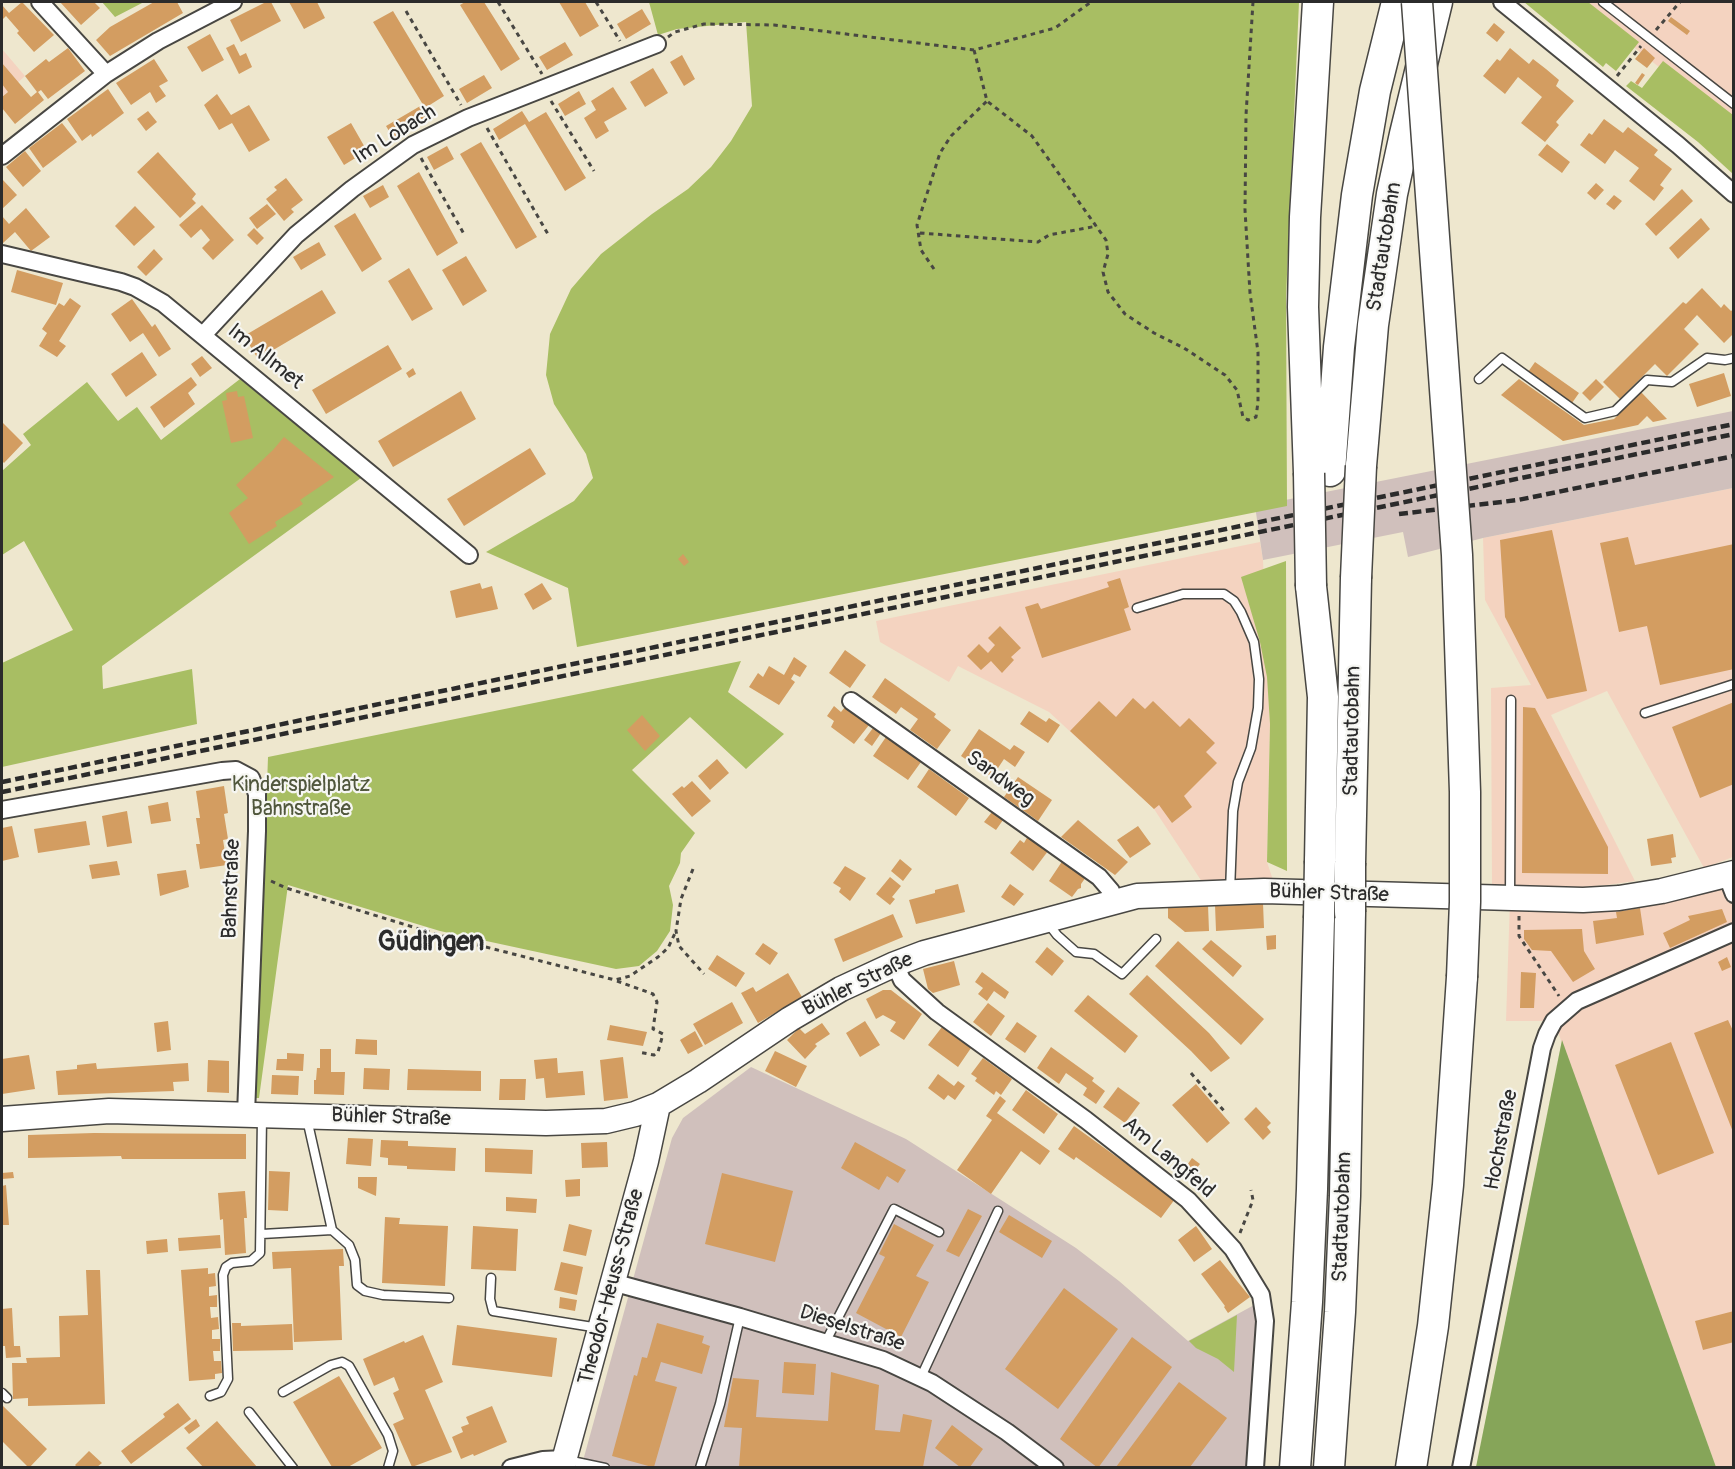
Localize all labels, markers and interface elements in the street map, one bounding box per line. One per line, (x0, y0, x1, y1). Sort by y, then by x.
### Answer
street label: Im Lobach (349, 100, 441, 170)
street label: Stadtautobahn (1362, 180, 1408, 314)
street label: Im Allmet (222, 319, 308, 395)
street label: Stadtautobahn (1339, 665, 1367, 797)
street label: Sandweg (961, 746, 1039, 812)
park label: Kinderspielplatz Bahnstraße (232, 773, 370, 823)
street label: Bahnstraße (218, 839, 246, 939)
street label: Bühler Straße (1269, 879, 1389, 909)
district label: Güdingen (378, 927, 484, 959)
street label: Bühler Straße (799, 947, 917, 1023)
street label: Hochstraße (1480, 1088, 1524, 1192)
street label: Bühler Straße (331, 1103, 451, 1133)
street label: Am Langfeld (1117, 1112, 1219, 1204)
street label: Stadtautobahn (1328, 1151, 1358, 1283)
street label: Theodor-Heuss-Straße (574, 1186, 650, 1388)
street label: Dieselstraße (796, 1300, 908, 1358)

